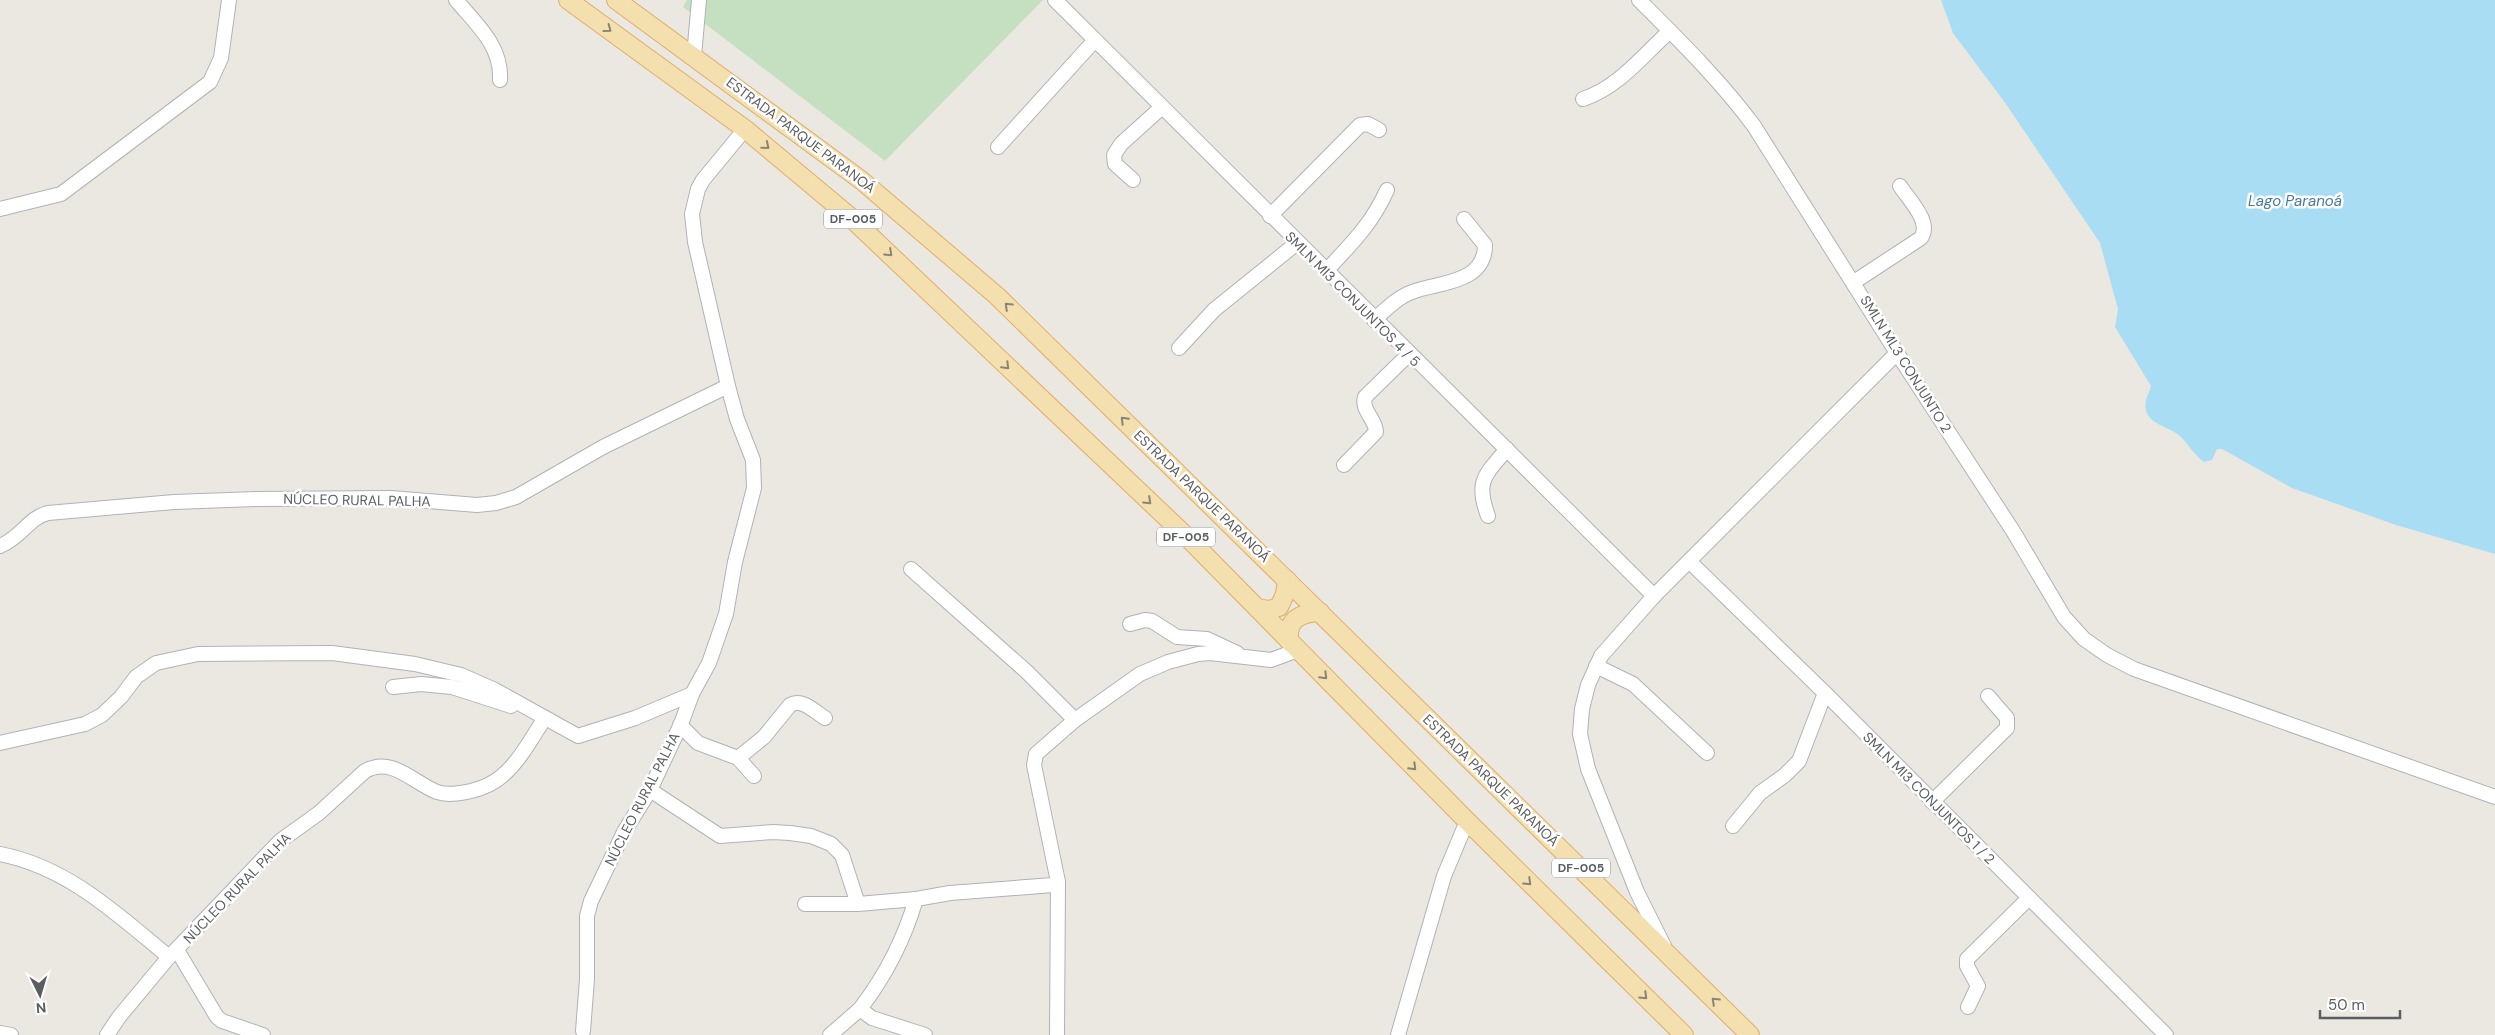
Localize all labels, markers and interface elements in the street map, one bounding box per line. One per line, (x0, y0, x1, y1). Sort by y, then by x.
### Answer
one-way arrow (602, 23, 611, 32)
street label: ESTRADA PARQUE PARANOÁ (723, 73, 879, 197)
one-way arrow (761, 141, 770, 150)
water label: Lago Paranoá (2248, 191, 2342, 211)
road number: DF-005 (824, 210, 882, 228)
street label: SMLN MI3 CONJUNTOS 4 / 5 (1282, 228, 1424, 370)
one-way arrow (883, 247, 892, 256)
street label: SMLN ML3 CONJUNTO 2 (1856, 292, 1956, 436)
one-way arrow (1005, 303, 1014, 312)
one-way arrow (1000, 360, 1009, 369)
one-way arrow (1121, 417, 1130, 426)
street label: ESTRADA PARQUE PARANOÁ (1130, 426, 1274, 566)
street label: NÚCLEO RURAL PALHA (283, 490, 431, 510)
one-way arrow (1143, 495, 1152, 504)
road number: DF-005 (1157, 528, 1215, 546)
one-way arrow (1318, 670, 1327, 679)
street label: ESTRADA PARQUE PARANOÁ (1419, 710, 1563, 850)
street label: SMLN MI3 CONJUNTOS 1 / 2 (1859, 728, 1999, 868)
street label: NÚCLEO RURAL PALHA (601, 729, 683, 869)
one-way arrow (1407, 761, 1416, 770)
street label: NÚCLEO RURAL PALHA (179, 829, 295, 947)
road number: DF-005 (1552, 858, 1610, 878)
one-way arrow (1523, 876, 1532, 885)
north arrow (15, 970, 65, 1020)
scale bar (2320, 988, 2400, 1020)
one-way arrow (1639, 990, 1648, 999)
text: 50 m (2328, 995, 2365, 1015)
one-way arrow (1711, 998, 1720, 1007)
text: N (35, 999, 47, 1017)

